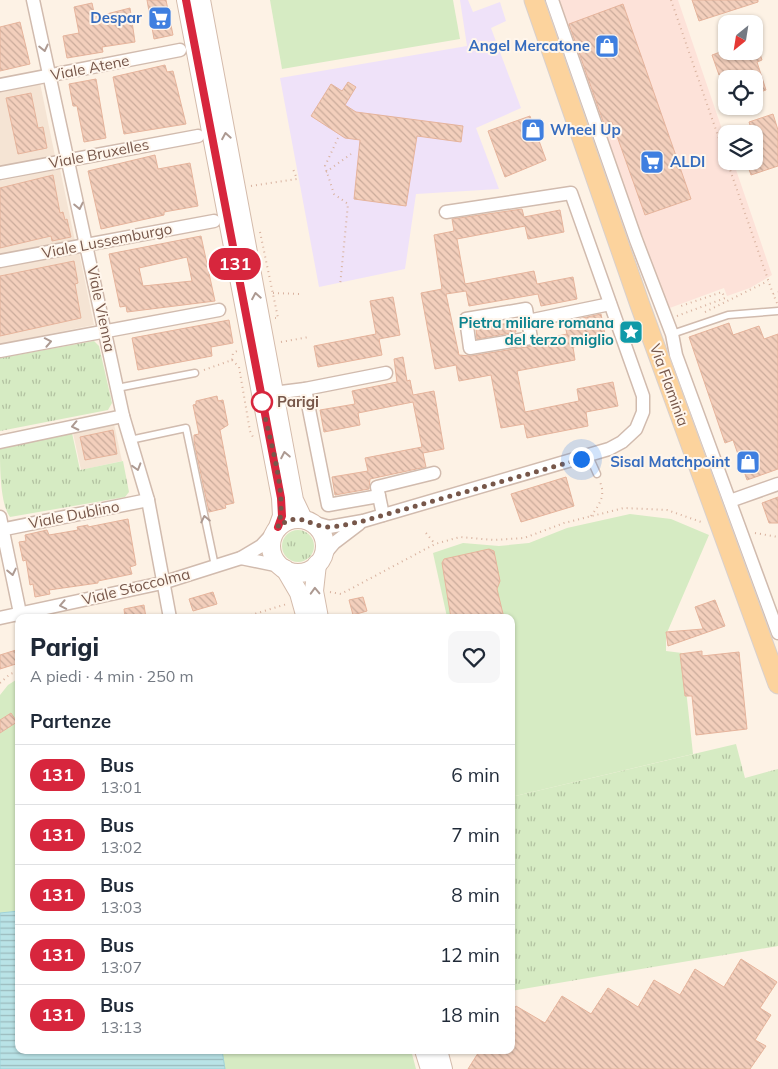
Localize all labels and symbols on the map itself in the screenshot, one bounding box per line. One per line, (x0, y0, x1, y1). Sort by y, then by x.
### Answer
supermarket icon: Despar (147, 5, 173, 31)
place label: Despar (90, 8, 142, 27)
north arrow (718, 15, 762, 60)
shop icon: Angel Mercatone (594, 33, 620, 59)
place label: Angel Mercatone (469, 36, 590, 55)
one-way arrow (38, 43, 49, 52)
street label: Viale Atene (49, 51, 131, 84)
shop icon: Wheel Up (520, 117, 546, 143)
place label: Wheel Up (550, 120, 621, 139)
one-way arrow (221, 131, 232, 140)
street label: Viale Bruxelles (47, 134, 151, 173)
supermarket icon: ALDI (639, 149, 665, 175)
place label: ALDI (670, 152, 705, 171)
one-way arrow (73, 202, 84, 211)
street label: Viale Lussemburgo (40, 219, 174, 262)
line badge: 131 (206, 248, 264, 280)
street label: Viale Vienna (83, 264, 120, 354)
one-way arrow (251, 291, 261, 300)
place label: Pietra miliare romana del terzo miglio (459, 313, 614, 349)
place icon: Pietra miliare romana del terzo miglio (618, 319, 644, 345)
one-way arrow (44, 338, 52, 348)
street label: Via Flaminia (646, 341, 693, 429)
marker: Parigi (251, 391, 273, 413)
place label: Parigi (277, 392, 319, 411)
one-way arrow (71, 420, 80, 431)
your location (569, 447, 594, 472)
shop icon: Sisal Matchpoint (735, 449, 761, 475)
one-way arrow (281, 451, 291, 460)
place label: Sisal Matchpoint (610, 452, 730, 471)
one-way arrow (132, 463, 142, 471)
street label: Viale Dublino (27, 496, 121, 533)
one-way arrow (200, 514, 211, 523)
street label: Viale Stoccolma (80, 564, 192, 609)
one-way arrow (6, 567, 16, 576)
one-way arrow (310, 587, 321, 595)
one-way arrow (59, 599, 68, 610)

